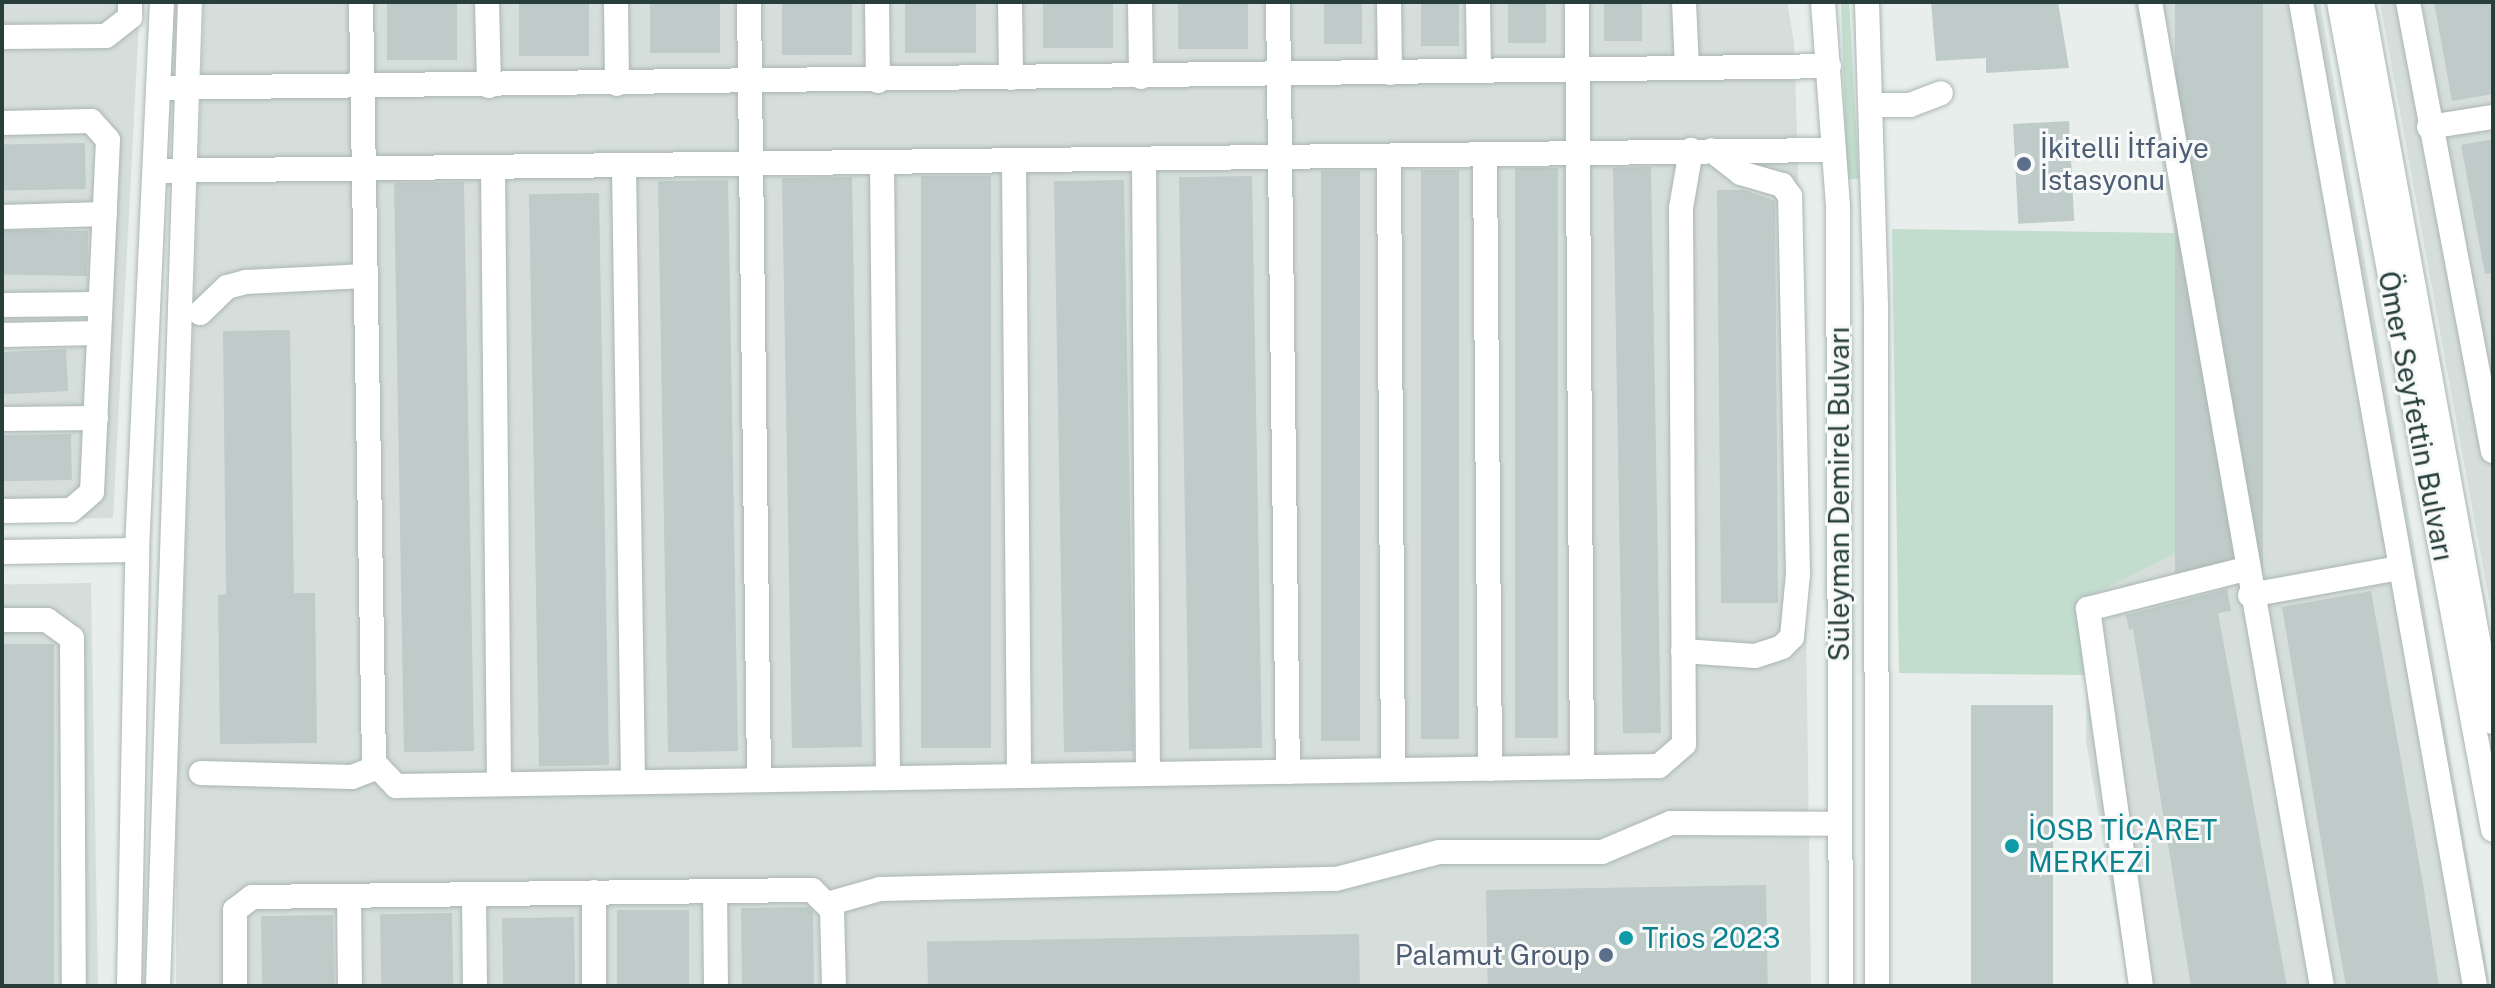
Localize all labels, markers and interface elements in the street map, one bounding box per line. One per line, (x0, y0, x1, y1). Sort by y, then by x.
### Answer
place label: İkitelli İtfaiye İstasyonu (2040, 131, 2209, 197)
marker: İkitelli İtfaiye İstasyonu (2015, 155, 2033, 173)
street label: Ömer Seyfettin Bulvarı (2371, 268, 2461, 564)
street label: Süleyman Demirel Bulvarı (1822, 327, 1856, 661)
place label: İOSB TİCARET MERKEZİ (2028, 813, 2217, 879)
marker: İOSB TİCARET MERKEZİ (2003, 837, 2021, 855)
place label: Trios 2023 (1642, 921, 1780, 955)
marker: Trios 2023 (1617, 929, 1635, 947)
place label: Palamut Group (1395, 938, 1590, 972)
marker: Palamut Group (1597, 946, 1615, 964)

